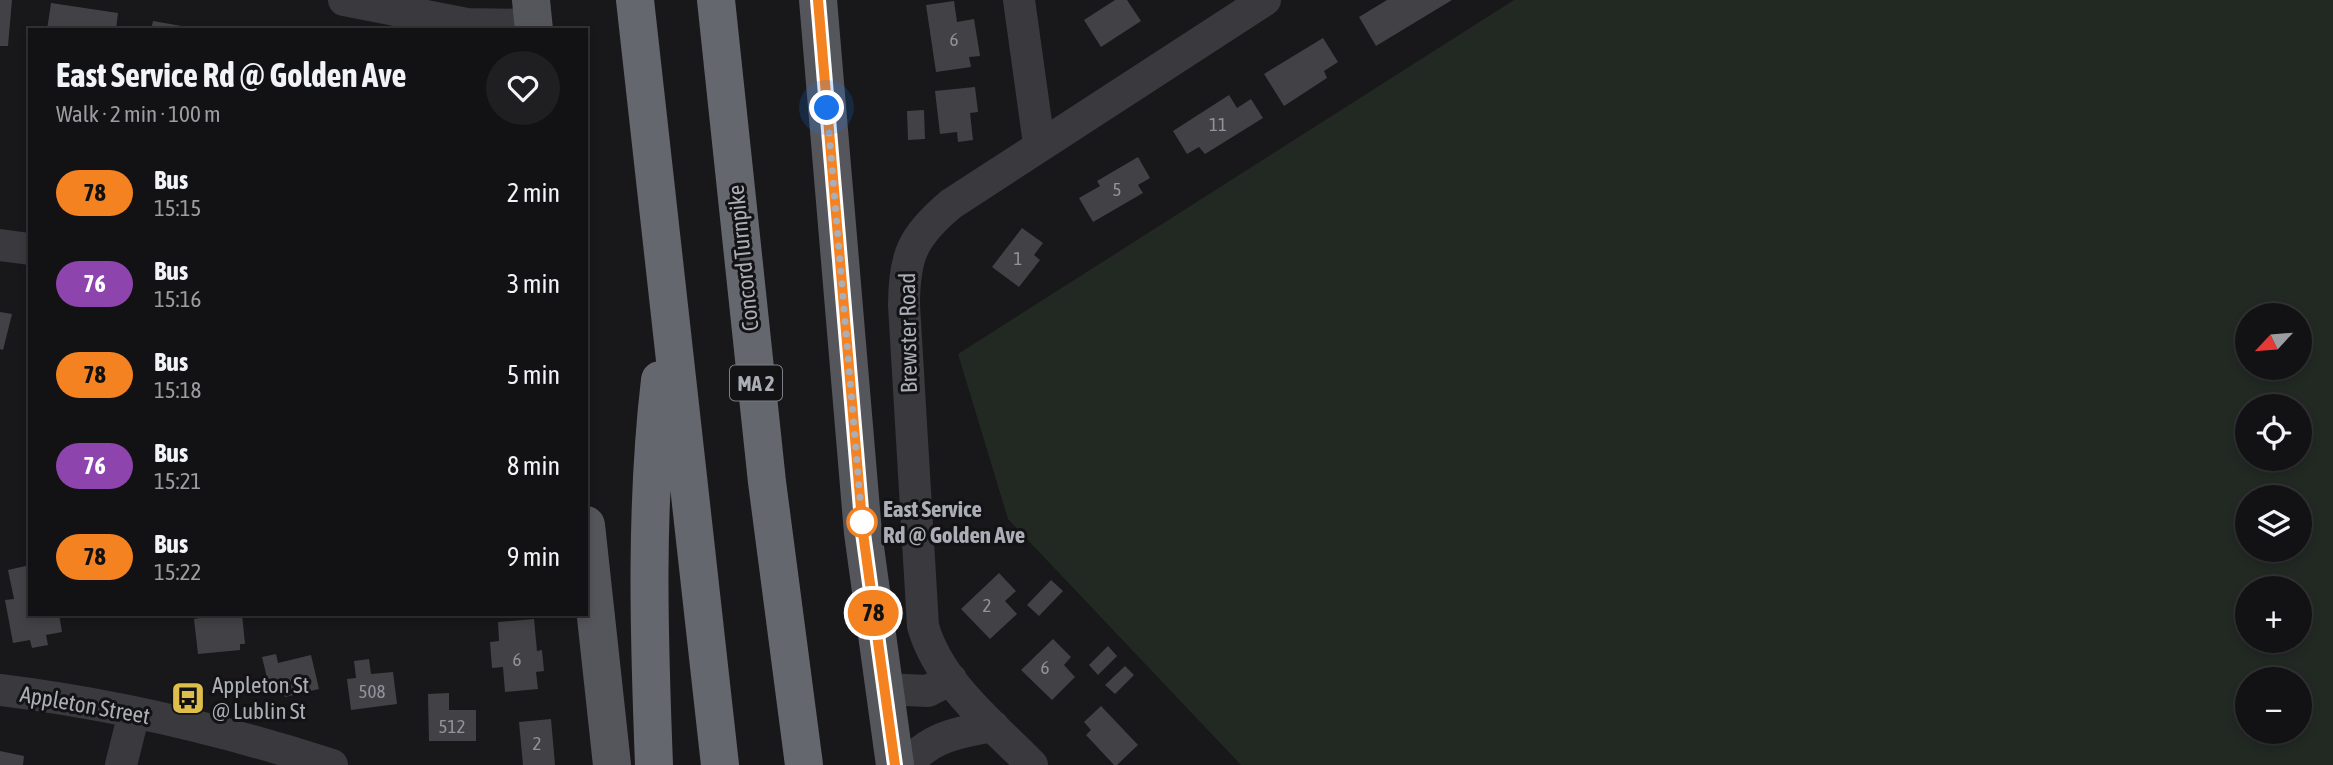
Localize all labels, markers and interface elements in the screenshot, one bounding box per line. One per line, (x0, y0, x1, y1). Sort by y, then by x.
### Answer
house number: 6 (950, 28, 959, 50)
button: heart (486, 51, 560, 125)
text: East Service Rd @ Golden Ave (56, 56, 406, 94)
your location (809, 90, 844, 125)
text: Walk · 2 min · 100 m (56, 101, 220, 127)
house number: 11 (1209, 113, 1227, 135)
text: Bus (154, 165, 188, 195)
text: 2 min (507, 178, 560, 208)
house number: 5 (1113, 178, 1121, 200)
text: 78 (83, 179, 106, 206)
street label: Concord Turnpike (722, 184, 764, 332)
text: 15:15 (154, 195, 201, 221)
house number: 1 (1014, 247, 1022, 269)
text: Bus (154, 256, 188, 286)
text: 3 min (507, 269, 560, 299)
text: 76 (83, 270, 106, 297)
street label: Brewster Road (894, 273, 922, 393)
text: 15:16 (154, 286, 201, 312)
north arrow (2235, 303, 2312, 380)
map controls (2235, 303, 2312, 744)
text: Bus (154, 347, 188, 377)
text: 5 min (507, 360, 560, 390)
text: 78 (83, 361, 106, 388)
road number: MA 2 (730, 366, 782, 400)
text: 15:18 (154, 377, 201, 403)
button: locate (2235, 394, 2312, 471)
text: Bus (154, 438, 188, 468)
text: 8 min (507, 451, 560, 481)
text: 76 (83, 452, 106, 479)
text: 15:21 (154, 468, 201, 494)
button: layers (2235, 485, 2312, 562)
place label: East Service Rd @ Golden Ave (883, 496, 1025, 548)
marker: East Service Rd @ Golden Ave (847, 507, 877, 537)
text: Bus (154, 529, 188, 559)
text: 9 min (507, 542, 560, 572)
text: 78 (83, 543, 106, 570)
text: 15:22 (154, 559, 201, 585)
button: + (2235, 576, 2312, 653)
line badge: 78 (842, 590, 904, 636)
house number: 2 (983, 594, 991, 616)
text: 78 (862, 599, 884, 626)
house number: 6 (513, 648, 522, 670)
house number: 6 (1041, 656, 1050, 678)
button: − (2235, 667, 2312, 744)
place label: Appleton St @ Lublin St (212, 672, 309, 724)
bus stop icon: Appleton St @ Lublin St (169, 679, 207, 717)
house number: 508 (359, 680, 385, 702)
street label: Appleton Street (18, 681, 152, 729)
house number: 512 (439, 715, 465, 737)
house number: 2 (533, 732, 541, 754)

